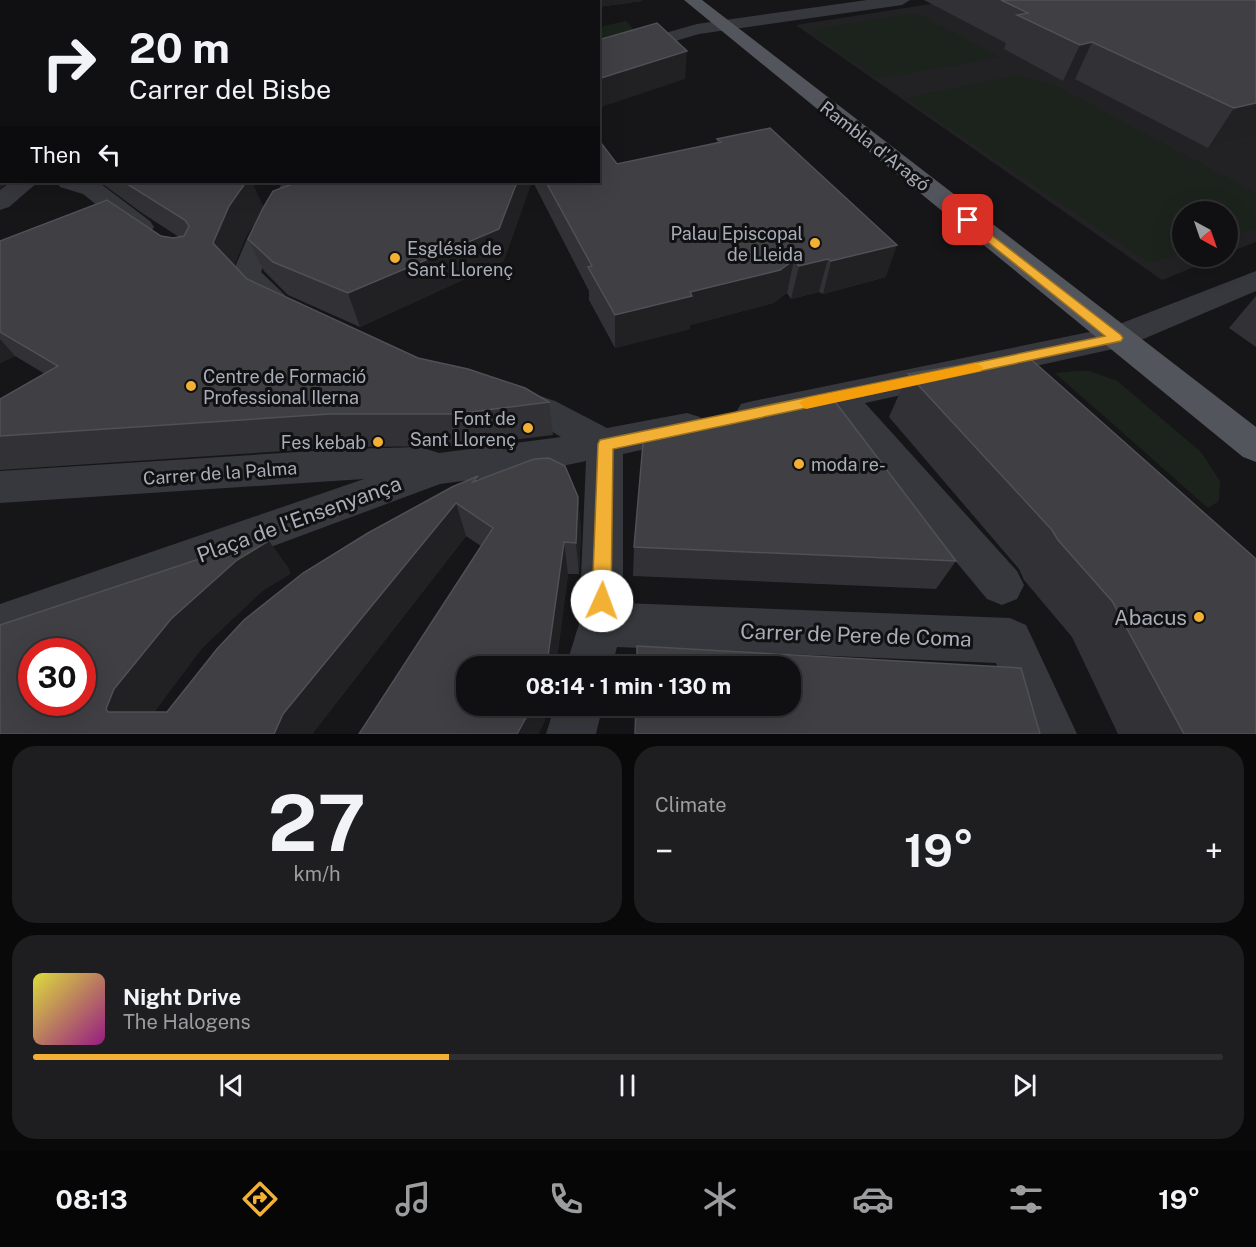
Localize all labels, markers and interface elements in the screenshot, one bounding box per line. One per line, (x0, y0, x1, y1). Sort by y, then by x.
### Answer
text: 20 m (129, 23, 230, 72)
icon: right (30, 24, 108, 102)
text: Carrer del Bisbe (129, 73, 331, 105)
street label: Rambla d'Aragó (816, 97, 934, 195)
icon: left (93, 138, 126, 171)
text: Then (30, 142, 81, 168)
pin (942, 194, 993, 245)
north arrow (1172, 201, 1238, 267)
map controls (1172, 201, 1238, 267)
icon: arrive (951, 203, 984, 236)
place label: Palau Episcopal de Lleida (670, 223, 803, 265)
marker: Palau Episcopal de Lleida (808, 236, 822, 250)
place label: Església de Sant Llorenç (407, 238, 513, 280)
marker: Església de Sant Llorenç (388, 251, 402, 265)
place label: Centre de Formació Professional Ilerna (203, 366, 366, 408)
marker: Centre de Formació Professional Ilerna (184, 379, 198, 393)
place label: Font de Sant Llorenç (410, 408, 516, 450)
marker: Font de Sant Llorenç (521, 421, 535, 435)
place label: Fes kebab (281, 432, 366, 453)
marker: Fes kebab (371, 435, 385, 449)
place label: moda re- (811, 454, 886, 475)
street label: Carrer de la Palma (142, 457, 298, 489)
marker: moda re- (792, 457, 806, 471)
street label: Plaça de l'Ensenyança (193, 470, 405, 568)
position arrow (570, 569, 634, 633)
place label: Abacus (1114, 605, 1187, 630)
marker: Abacus (1192, 610, 1206, 624)
street label: Carrer de Pere de Coma (740, 618, 972, 652)
speed limit sign: 30 (18, 638, 96, 716)
text: 08:14 · 1 min · 130 m (526, 673, 731, 699)
text: 27 (268, 777, 366, 869)
text: Climate (655, 793, 727, 817)
text: 19° (904, 824, 974, 877)
text: − (655, 832, 673, 870)
text: + (1205, 832, 1223, 870)
text: km/h (293, 862, 341, 886)
text: Night Drive (123, 984, 241, 1010)
text: The Halogens (123, 1010, 251, 1034)
icon: previous (215, 1069, 248, 1102)
icon: pause (611, 1069, 644, 1102)
icon: next (1008, 1069, 1041, 1102)
icon: directions (239, 1178, 281, 1220)
icon: music (392, 1178, 434, 1220)
icon: phone (545, 1178, 587, 1220)
icon: climate (699, 1178, 741, 1220)
icon: car (852, 1178, 894, 1220)
icon: filters (1005, 1178, 1047, 1220)
text: 08:13 (56, 1183, 128, 1215)
text: 19° (1158, 1183, 1200, 1215)

